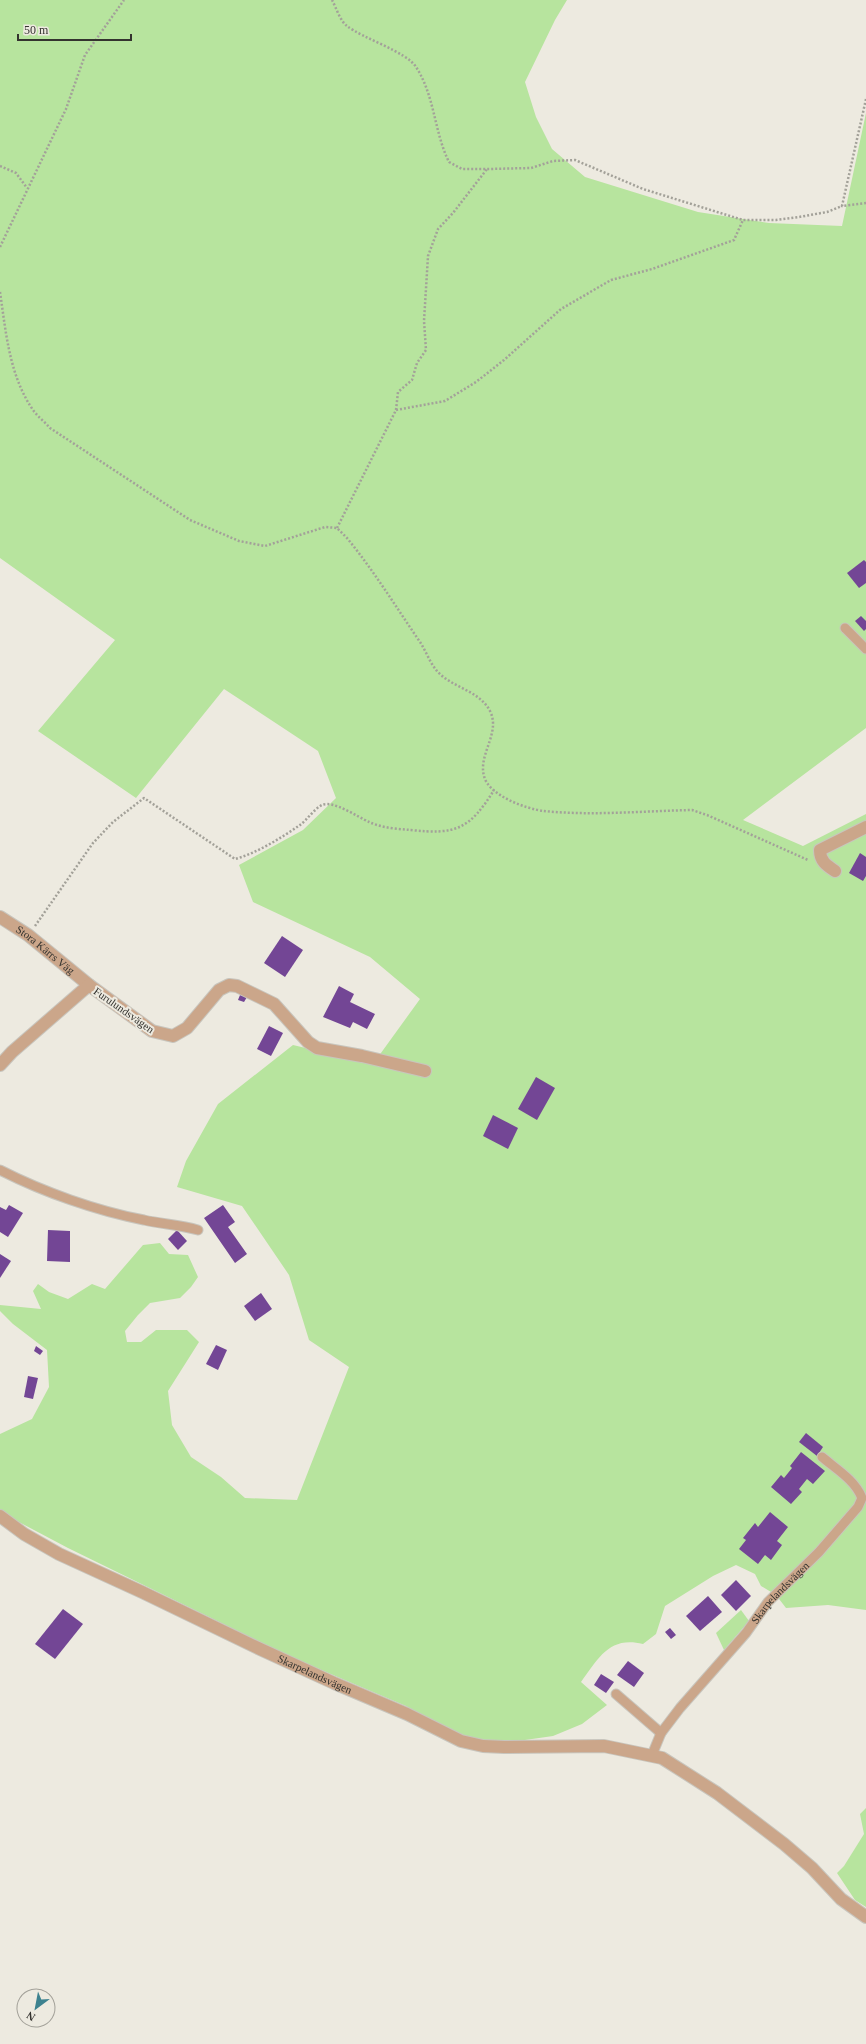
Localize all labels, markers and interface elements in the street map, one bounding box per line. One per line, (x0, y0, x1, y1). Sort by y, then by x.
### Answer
scale bar (18, 16, 131, 42)
text: 50 m (24, 23, 49, 37)
street label: Stora Kärrs Väg (14, 923, 77, 977)
street label: Furulundsvägen (92, 985, 157, 1036)
street label: Skarpelandsvägen (749, 1559, 812, 1626)
street label: Skarpelandsvägen (276, 1652, 354, 1696)
north arrow (16, 1988, 56, 2028)
text: N (24, 2009, 37, 2024)

